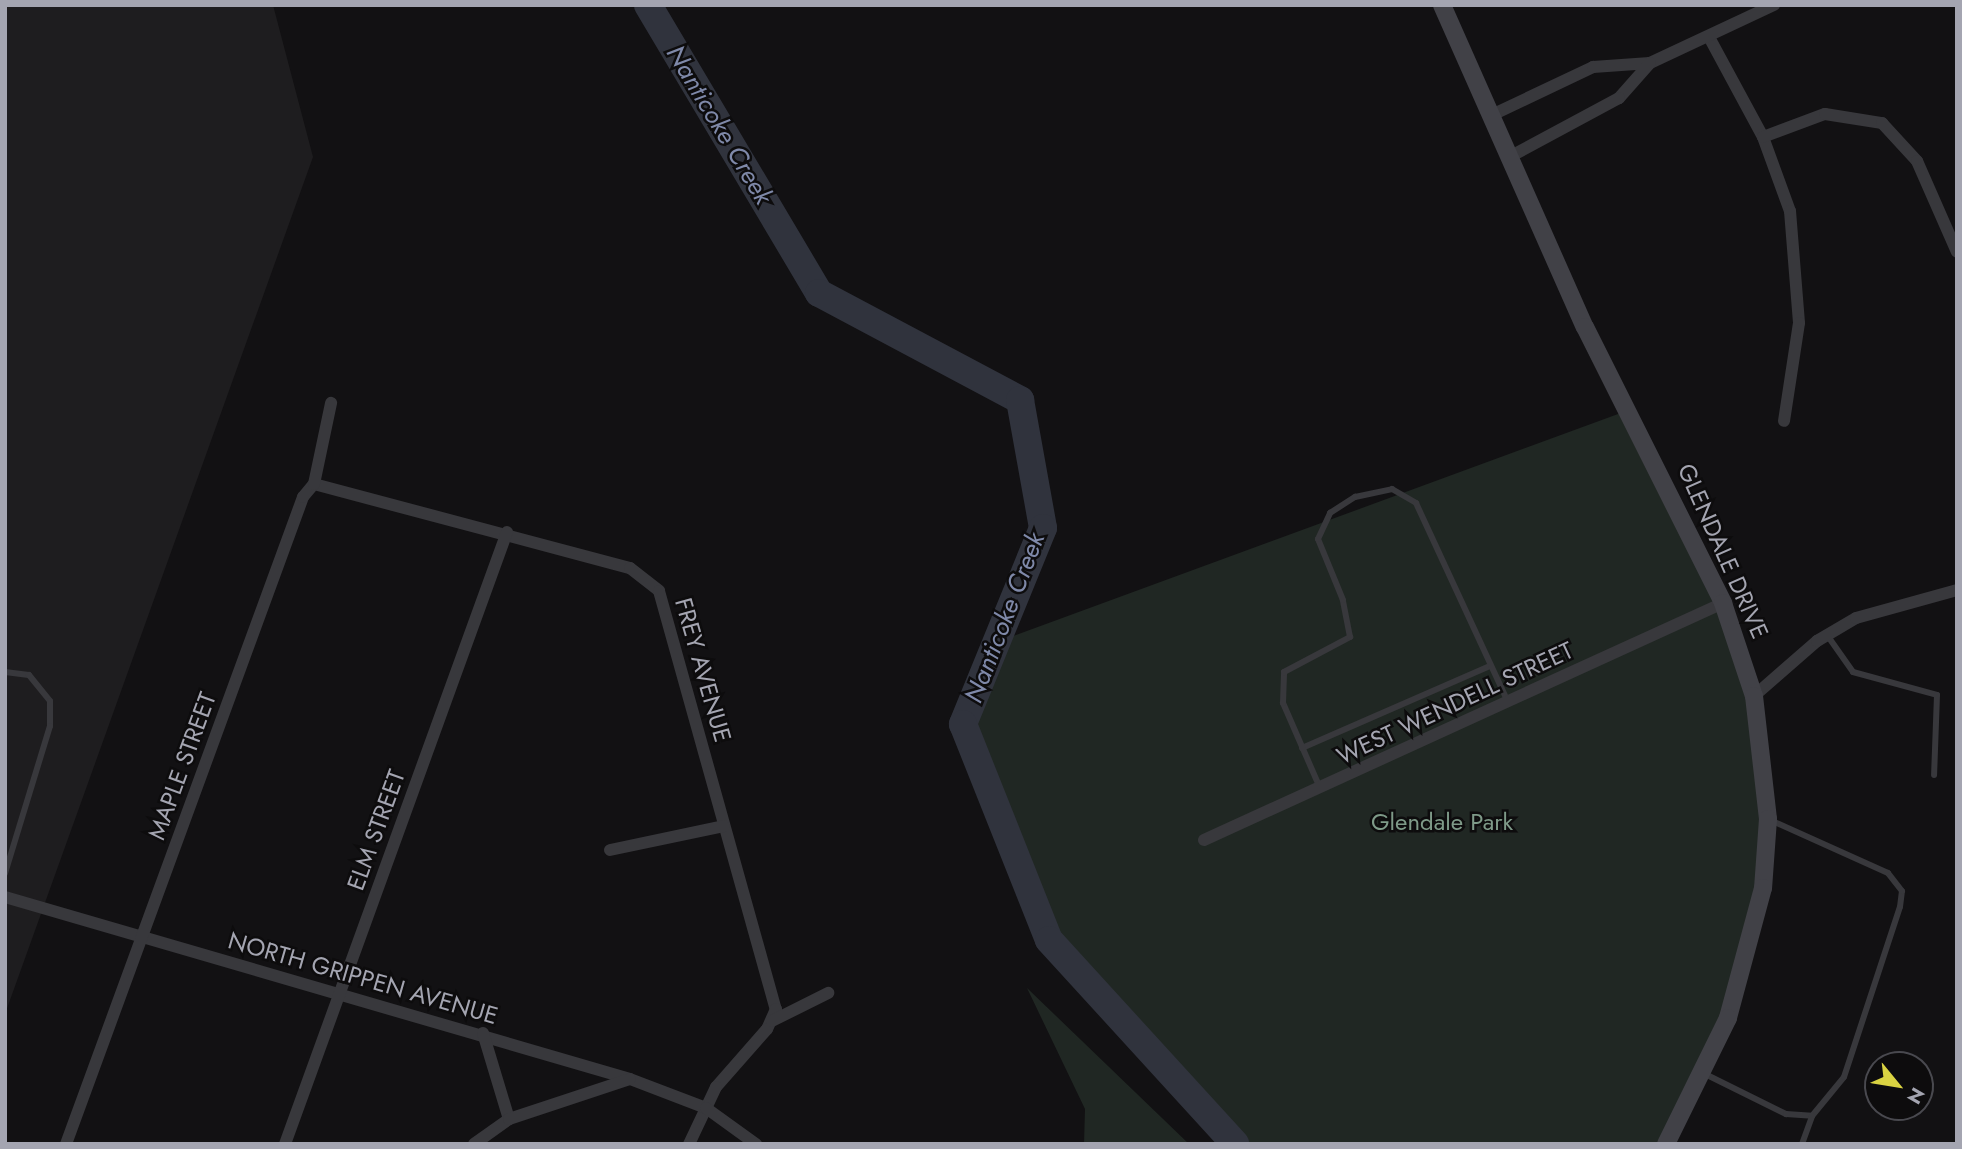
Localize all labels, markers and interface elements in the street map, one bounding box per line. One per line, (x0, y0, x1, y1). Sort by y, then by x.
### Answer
water label: Nanticoke Creek (659, 40, 779, 210)
street label: GLENDALE DRIVE (1672, 459, 1774, 643)
water label: Nanticoke Creek (958, 528, 1052, 708)
street label: FREY AVENUE (669, 595, 737, 745)
street label: WEST WENDELL STREET (1332, 636, 1578, 770)
street label: MAPLE STREET (142, 688, 222, 844)
street label: ELM STREET (341, 766, 411, 894)
park label: Glendale Park (1371, 808, 1513, 836)
street label: NORTH GRIPPEN AVENUE (225, 926, 501, 1030)
north arrow (1864, 1051, 1934, 1121)
text: N (1900, 1082, 1931, 1109)

